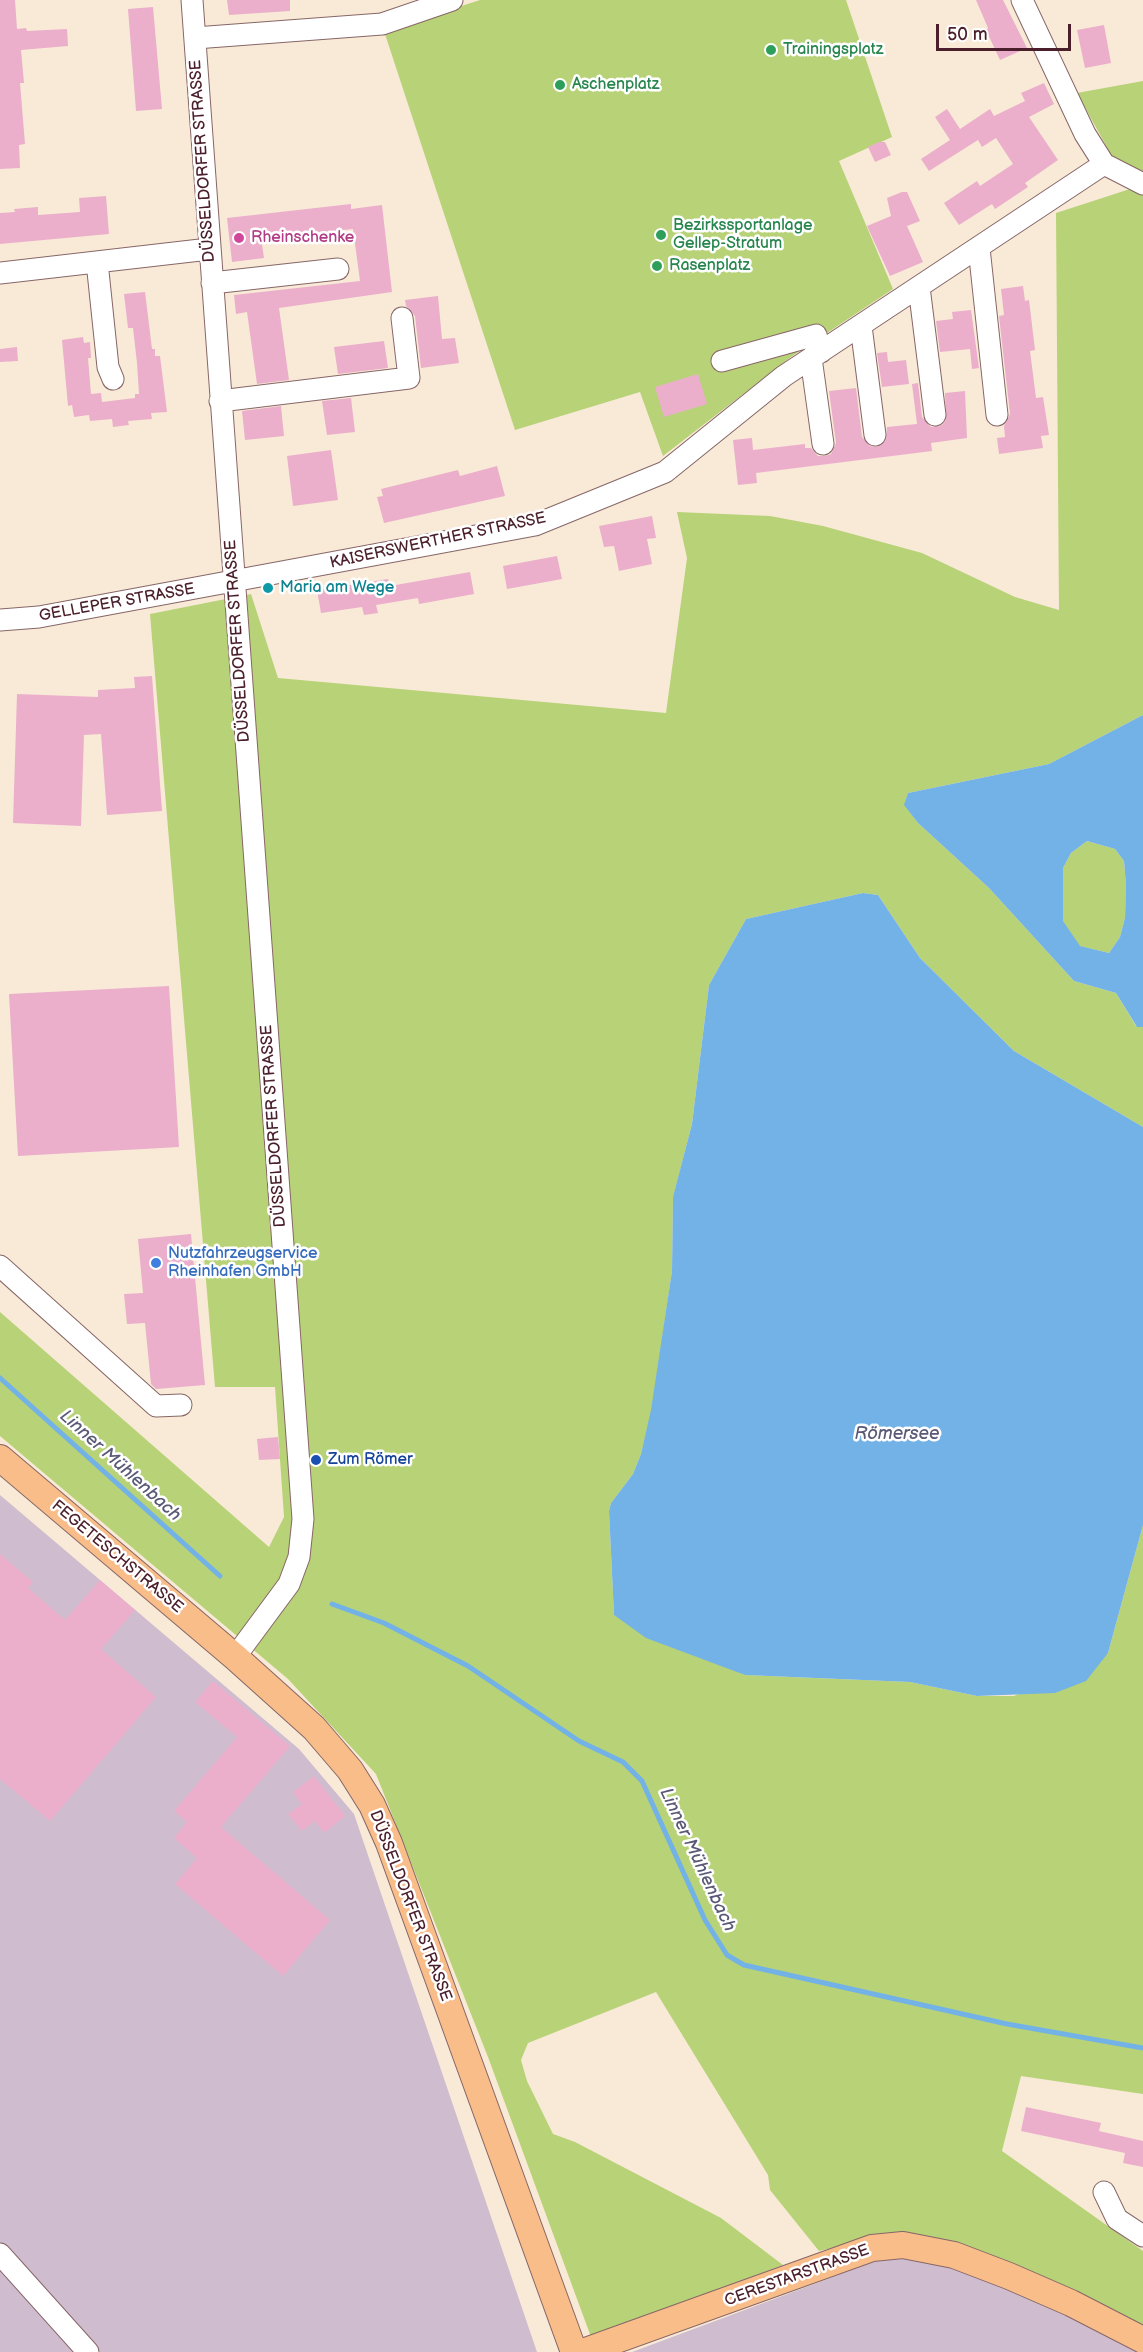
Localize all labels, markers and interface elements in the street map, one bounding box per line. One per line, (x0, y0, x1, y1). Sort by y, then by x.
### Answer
scale bar (939, 12, 1074, 50)
text: 50 m (947, 24, 988, 45)
place label: Trainingsplatz (783, 40, 883, 60)
marker: Trainingsplatz (764, 43, 778, 57)
street label: DÜSSELDORFER STRASSE (186, 59, 220, 263)
place label: Aschenplatz (572, 75, 659, 95)
marker: Aschenplatz (553, 78, 567, 92)
place label: Bezirkssportanlage Gellep-Stratum (673, 216, 812, 254)
place label: Rheinschenke (251, 228, 354, 248)
marker: Bezirkssportanlage Gellep-Stratum (654, 228, 668, 242)
marker: Rheinschenke (232, 231, 246, 245)
place label: Rasenplatz (669, 256, 750, 276)
marker: Rasenplatz (650, 259, 664, 273)
street label: KAISERSWERTHER STRASSE (328, 509, 548, 573)
street label: DÜSSELDORFER STRASSE (221, 539, 255, 743)
place label: Maria am Wege (280, 578, 394, 598)
street label: GELLEPER STRASSE (38, 580, 196, 626)
marker: Maria am Wege (261, 581, 275, 595)
street label: DÜSSELDORFER STRASSE (257, 1024, 291, 1228)
place label: Nutzfahrzeugservice Rheinhafen GmbH (168, 1244, 317, 1282)
marker: Nutzfahrzeugservice Rheinhafen GmbH (149, 1256, 163, 1270)
water label: Linner Mühlenbach (55, 1406, 185, 1526)
water label: Römersee (854, 1423, 940, 1445)
place label: Zum Römer (328, 1450, 413, 1470)
marker: Zum Römer (309, 1453, 323, 1467)
street label: FEGETESCHSTRASSE (47, 1496, 187, 1618)
water label: Linner Mühlenbach (654, 1785, 740, 1935)
street label: DÜSSELDORFER STRASSE (365, 1808, 455, 2004)
street label: CERESTARSTRASSE (722, 2241, 872, 2311)

